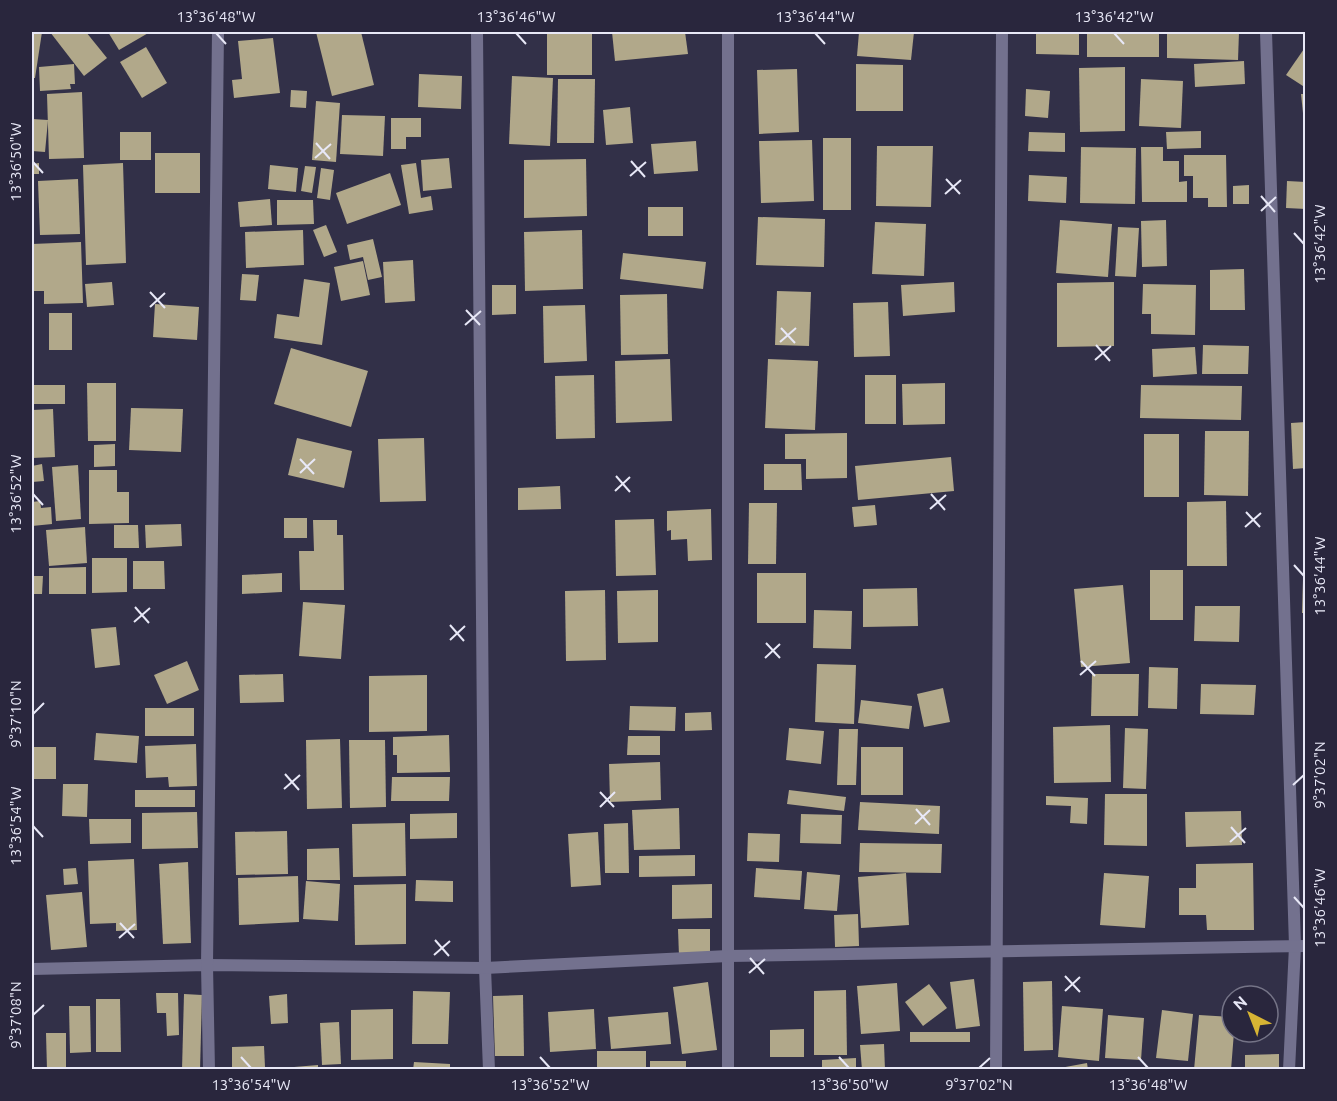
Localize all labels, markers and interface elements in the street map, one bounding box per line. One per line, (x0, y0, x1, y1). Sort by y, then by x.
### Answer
text: 13°36'48"W (176, 8, 256, 25)
text: 13°36'46"W (476, 8, 556, 25)
text: 13°36'44"W (775, 8, 855, 25)
text: 13°36'42"W (1074, 8, 1154, 25)
text: 13°36'50"W (7, 122, 24, 202)
text: 13°36'42"W (1311, 204, 1328, 284)
text: 13°36'52"W (7, 454, 24, 534)
text: 13°36'44"W (1311, 536, 1328, 616)
text: 9°37'10"N (7, 680, 24, 748)
text: 9°37'02"N (1311, 741, 1328, 809)
text: 13°36'54"W (7, 786, 24, 866)
text: 13°36'46"W (1311, 868, 1328, 948)
text: 9°37'08"N (7, 981, 24, 1049)
north arrow (1220, 984, 1280, 1044)
text: N (1230, 992, 1250, 1014)
text: 13°36'54"W (211, 1076, 291, 1093)
text: 13°36'52"W (510, 1076, 590, 1093)
text: 13°36'50"W (809, 1076, 889, 1093)
text: 9°37'02"N (945, 1076, 1013, 1093)
text: 13°36'48"W (1108, 1076, 1188, 1093)

